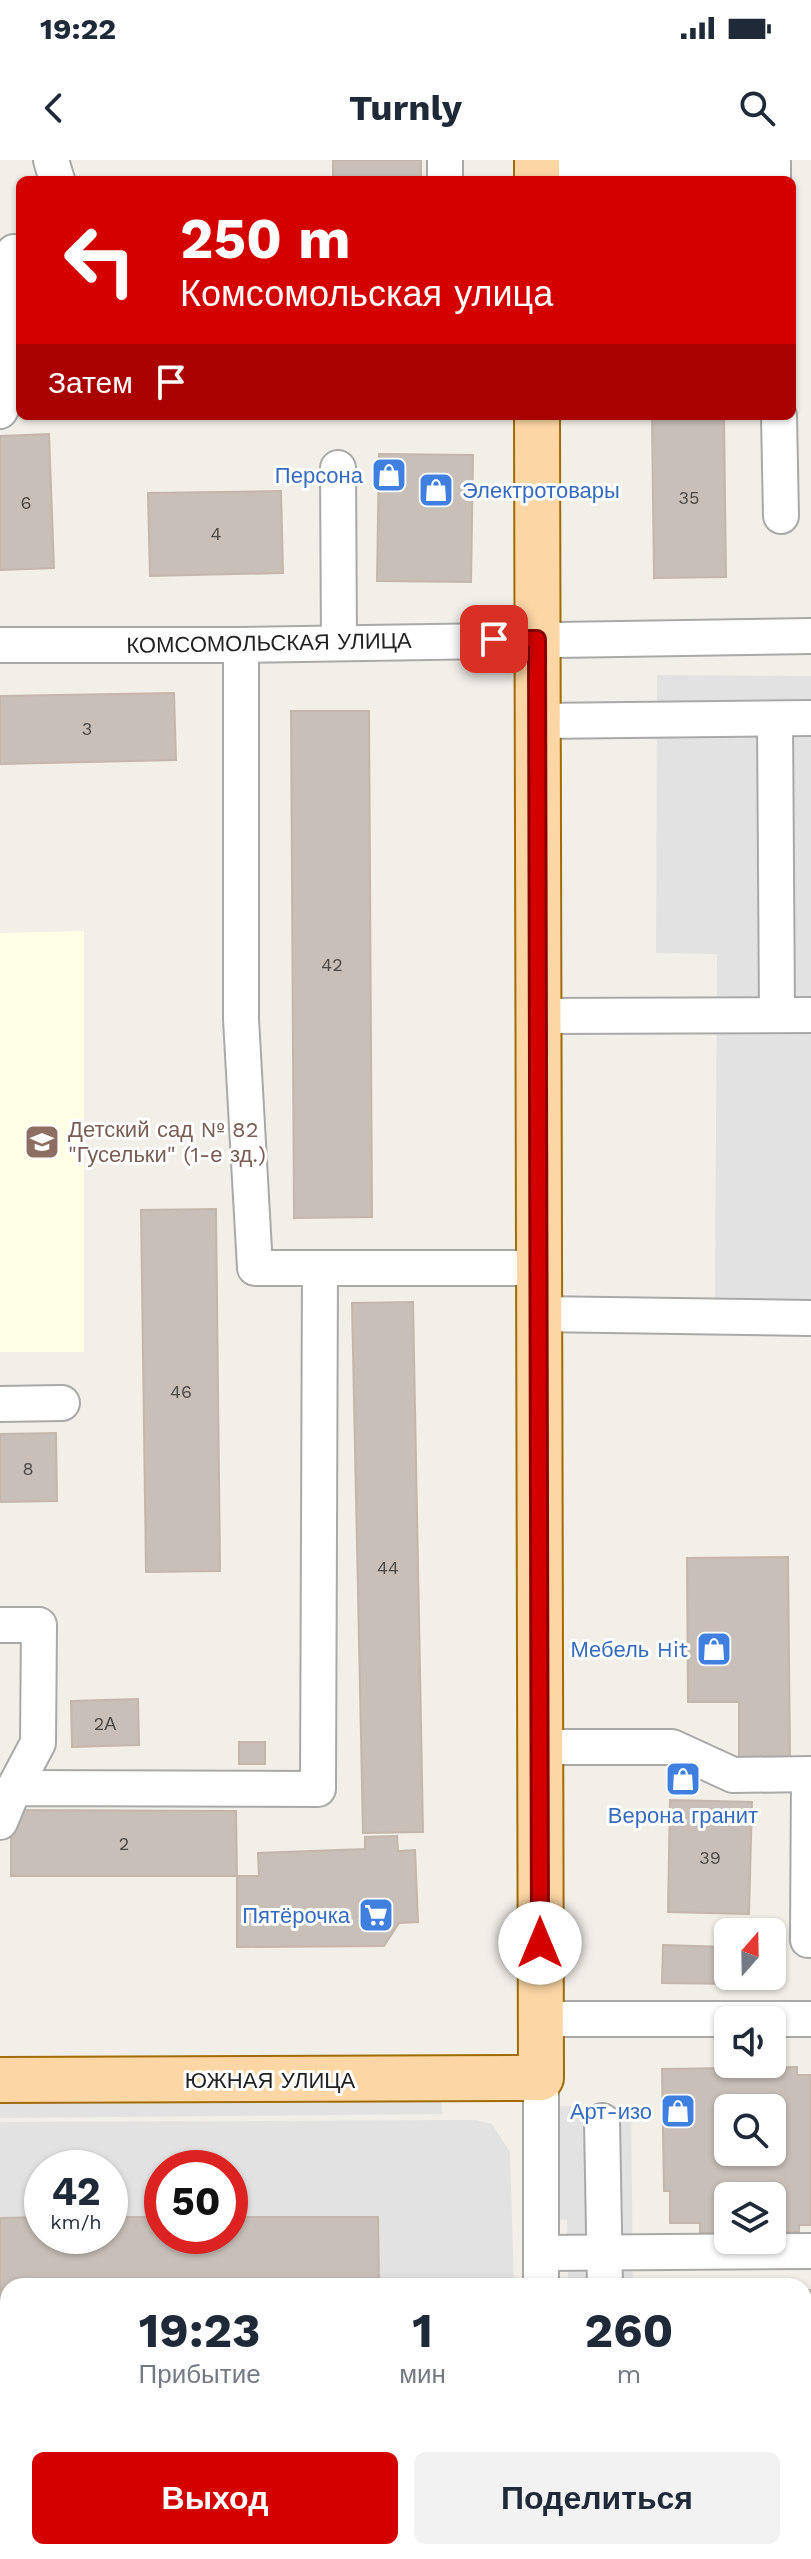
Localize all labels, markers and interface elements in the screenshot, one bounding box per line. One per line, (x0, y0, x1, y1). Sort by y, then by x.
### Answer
text: 19:22 (40, 11, 116, 46)
icon: back (32, 86, 76, 130)
icon: search (735, 86, 779, 130)
text: Turnly (349, 87, 462, 129)
text: 250 m (180, 206, 351, 272)
icon: left (48, 208, 152, 312)
text: Комсомольская улица (180, 273, 553, 315)
icon: arrive (149, 360, 193, 404)
text: Затем (48, 365, 133, 400)
shop icon: Персона (370, 456, 408, 494)
place label: Персона (275, 463, 364, 488)
shop icon: Электротовары (417, 471, 455, 509)
place label: Электротовары (462, 478, 620, 503)
house number: 35 (679, 487, 699, 508)
house number: 6 (21, 492, 31, 513)
house number: 4 (211, 523, 222, 544)
pin (460, 605, 528, 673)
icon: arrive (472, 617, 516, 661)
street label: КОМСОМОЛЬСКАЯ УЛИЦА (126, 628, 412, 658)
house number: 3 (82, 718, 92, 739)
house number: 42 (321, 954, 343, 975)
place label: Детский сад № 82 "Гусельки" (1-е зд.) (68, 1117, 266, 1167)
school or university icon: Детский сад № 82 "Гусельки" (1-е зд.) (23, 1123, 61, 1161)
house number: 46 (170, 1381, 192, 1402)
house number: 8 (22, 1458, 34, 1479)
house number: 44 (377, 1557, 399, 1578)
shop icon: Мебель Hit (695, 1630, 733, 1668)
place label: Мебель Hit (571, 1637, 688, 1662)
house number: 2А (94, 1713, 116, 1734)
shop icon: Верона гранит (664, 1760, 702, 1798)
place label: Верона гранит (608, 1803, 758, 1828)
house number: 2 (119, 1833, 129, 1854)
house number: 39 (699, 1847, 721, 1868)
supermarket icon: Пятёрочка (357, 1896, 395, 1934)
position arrow (498, 1901, 582, 1985)
place label: Пятёрочка (242, 1903, 351, 1928)
north arrow (714, 1918, 786, 1990)
map controls (714, 1918, 786, 2254)
button: sound (714, 2006, 786, 2078)
street label: ЮЖНАЯ УЛИЦА (185, 2068, 356, 2093)
shop icon: Арт-изо (659, 2092, 697, 2130)
button: search (714, 2094, 786, 2166)
place label: Арт-изо (570, 2099, 652, 2124)
speed limit sign: 50 (144, 2150, 248, 2254)
text: 42 (51, 2168, 101, 2215)
button: layers (714, 2182, 786, 2254)
text: km/h (50, 2210, 102, 2234)
text: 19:23 (139, 2302, 260, 2359)
text: 1 (412, 2302, 433, 2359)
text: 260 (584, 2302, 673, 2359)
text: Прибытие (138, 2359, 261, 2389)
text: мин (399, 2359, 446, 2389)
text: m (617, 2359, 641, 2389)
button: Выход (32, 2452, 398, 2544)
button: Поделиться (414, 2452, 780, 2544)

